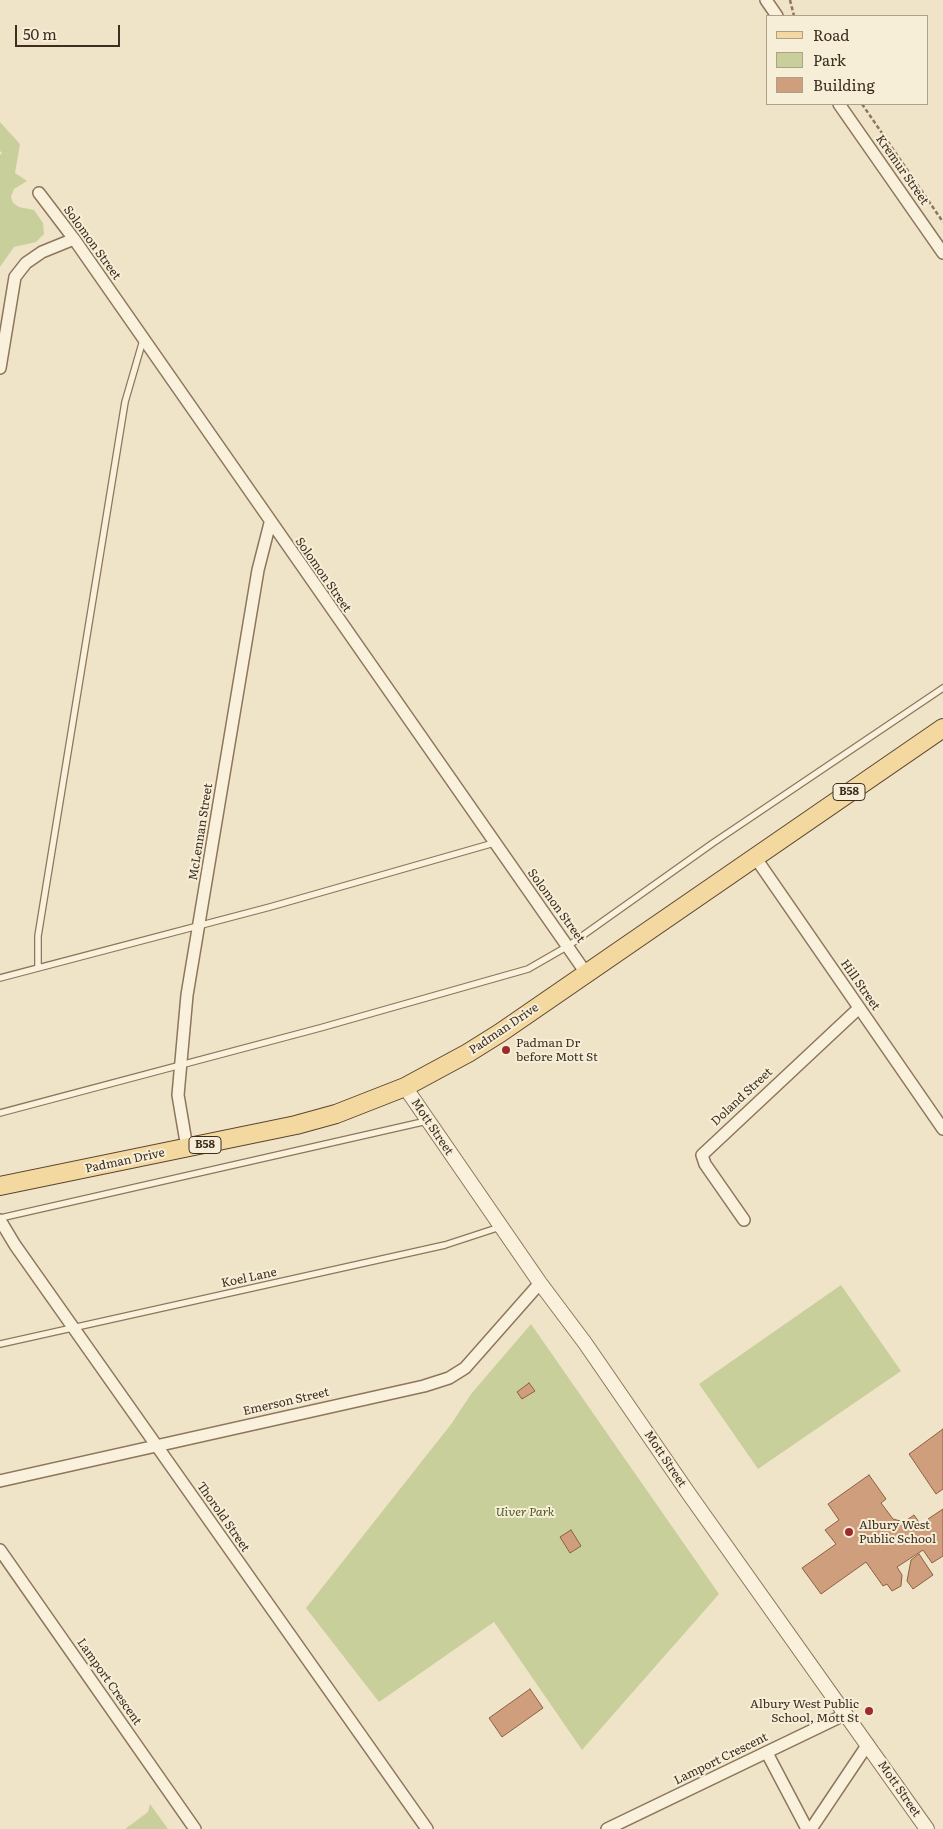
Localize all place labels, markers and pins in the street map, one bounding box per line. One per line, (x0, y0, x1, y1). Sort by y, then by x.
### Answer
place label: Padman Dr before Mott St (516, 1036, 598, 1064)
marker: Padman Dr before Mott St (500, 1044, 512, 1056)
place label: Albury West Public School (859, 1518, 936, 1546)
marker: Albury West Public School (843, 1526, 855, 1538)
place label: Albury West Public School, Mott St (750, 1697, 859, 1725)
marker: Albury West Public School, Mott St (863, 1705, 875, 1717)

